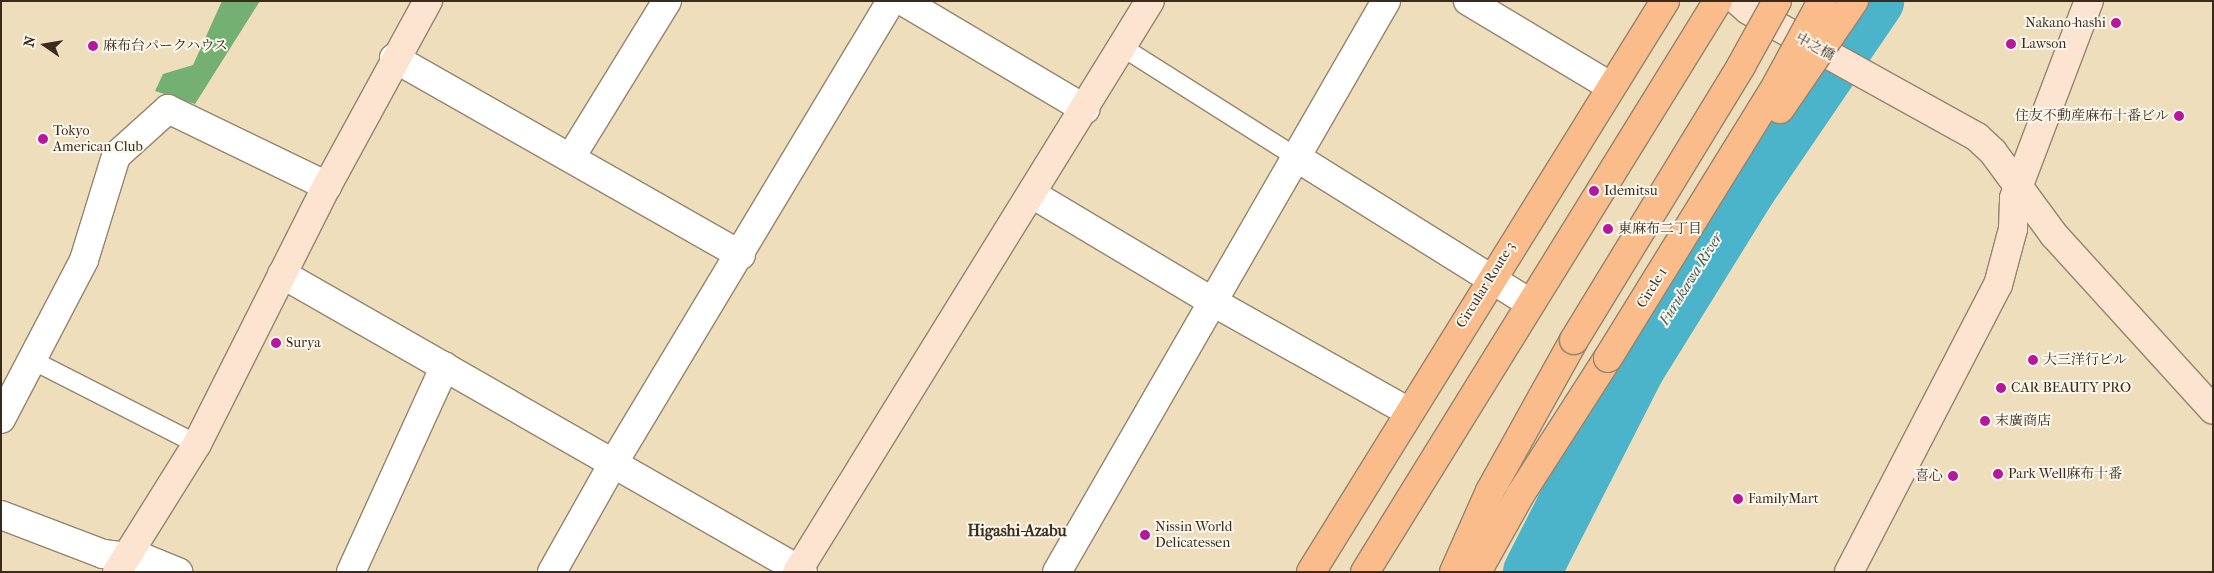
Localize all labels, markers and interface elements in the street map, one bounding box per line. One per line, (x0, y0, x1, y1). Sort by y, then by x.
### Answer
place label: Nakano-hashi (2025, 15, 2106, 31)
marker: Nakano-hashi (2110, 17, 2122, 29)
north arrow (20, 20, 70, 70)
street label: 中之橋 (1793, 29, 1837, 65)
text: N (20, 34, 39, 49)
place label: Lawson (2021, 36, 2066, 52)
place label: 麻布台パークハウス (103, 38, 229, 54)
marker: Lawson (2005, 38, 2017, 50)
marker: 麻布台パークハウス (87, 40, 99, 52)
place label: 住友不動産麻布十番ビル (2015, 108, 2169, 124)
marker: 住友不動産麻布十番ビル (2173, 110, 2185, 122)
place label: Tokyo American Club (53, 123, 143, 156)
marker: Tokyo American Club (37, 133, 49, 145)
place label: Idemitsu (1604, 183, 1658, 199)
marker: Idemitsu (1588, 185, 1600, 197)
place label: 東麻布二丁目 (1618, 221, 1702, 237)
marker: 東麻布二丁目 (1602, 223, 1614, 235)
water label: Furukawa River (1655, 230, 1727, 328)
street label: Circular Route 3 (1453, 239, 1519, 331)
street label: Circle 1 (1633, 265, 1671, 311)
place label: Surya (286, 335, 321, 351)
marker: Surya (270, 337, 282, 349)
place label: 大三洋行ビル (2043, 352, 2127, 368)
marker: 大三洋行ビル (2027, 354, 2039, 366)
place label: CAR BEAUTY PRO (2011, 380, 2131, 396)
marker: CAR BEAUTY PRO (1995, 382, 2007, 394)
place label: 末廣商店 (1995, 413, 2051, 429)
marker: 末廣商店 (1979, 415, 1991, 427)
place label: Park Well麻布十番 (2008, 466, 2122, 482)
place label: 喜心 (1915, 468, 1943, 484)
marker: Park Well麻布十番 (1992, 468, 2004, 480)
marker: 喜心 (1947, 470, 1959, 482)
place label: FamilyMart (1748, 491, 1819, 507)
marker: FamilyMart (1732, 493, 1744, 505)
place label: Nissin World Delicatessen (1155, 519, 1232, 552)
district label: Higashi-Azabu (967, 521, 1067, 541)
marker: Nissin World Delicatessen (1139, 529, 1151, 541)

